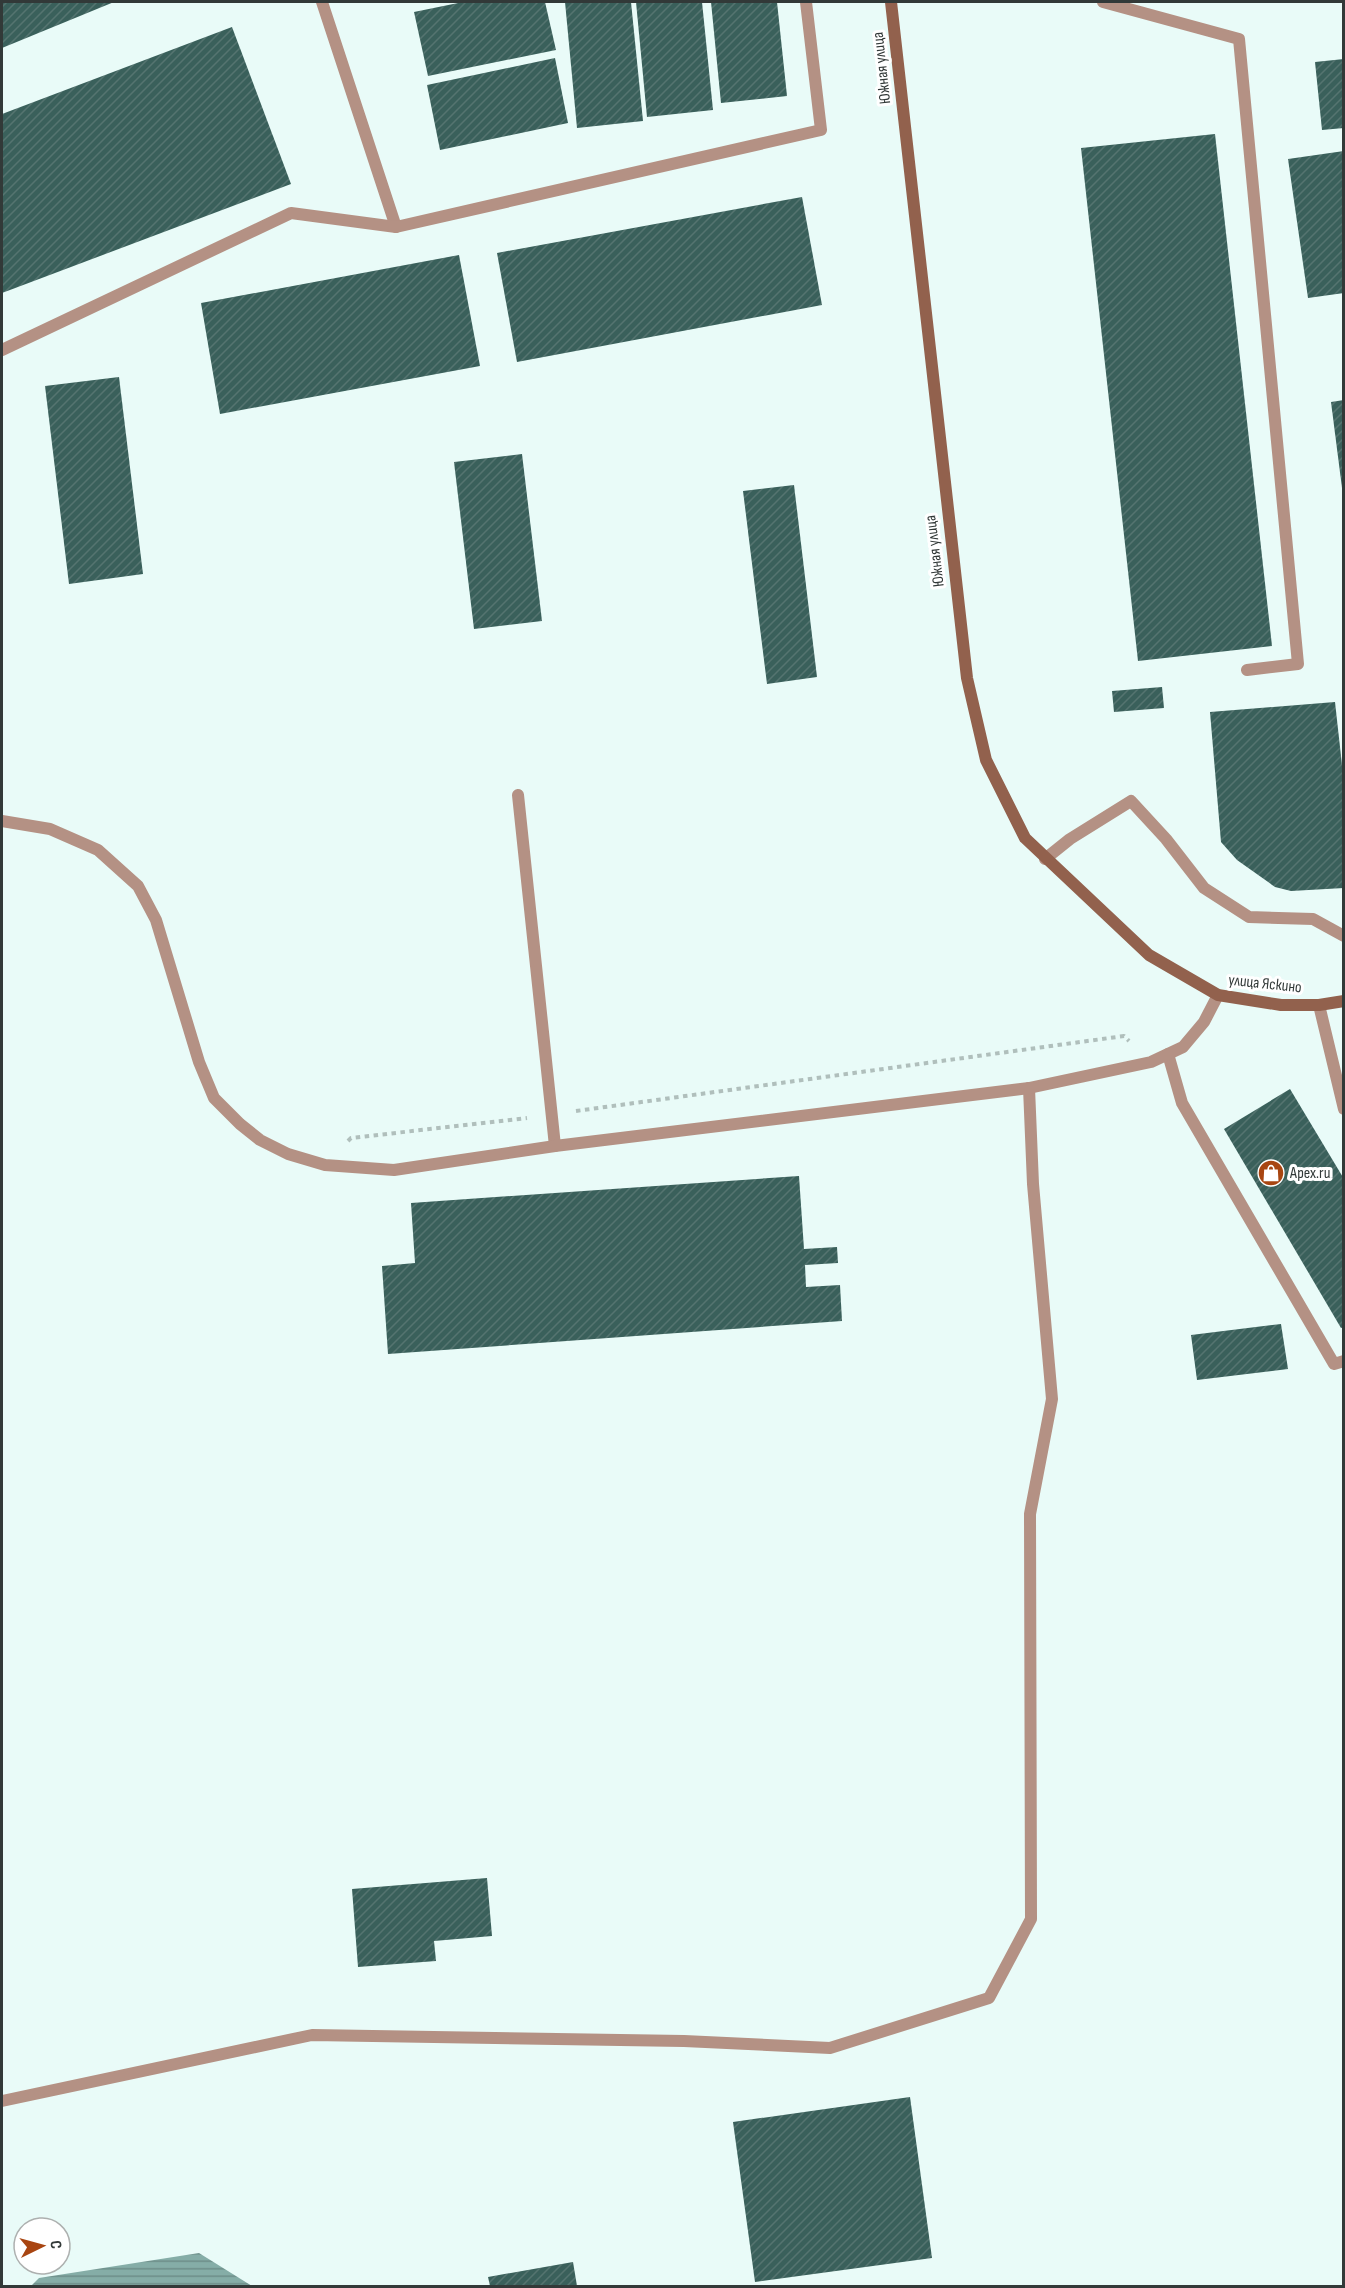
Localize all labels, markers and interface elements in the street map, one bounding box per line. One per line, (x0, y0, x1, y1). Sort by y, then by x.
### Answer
street label: Южная улица (869, 31, 895, 105)
street label: Южная улица (921, 514, 949, 588)
street label: улица Яскино (1227, 971, 1303, 997)
shop icon: Apex.ru (1256, 1158, 1286, 1188)
place label: Apex.ru (1289, 1164, 1330, 1183)
north arrow (12, 2216, 72, 2276)
text: С (46, 2240, 65, 2250)

